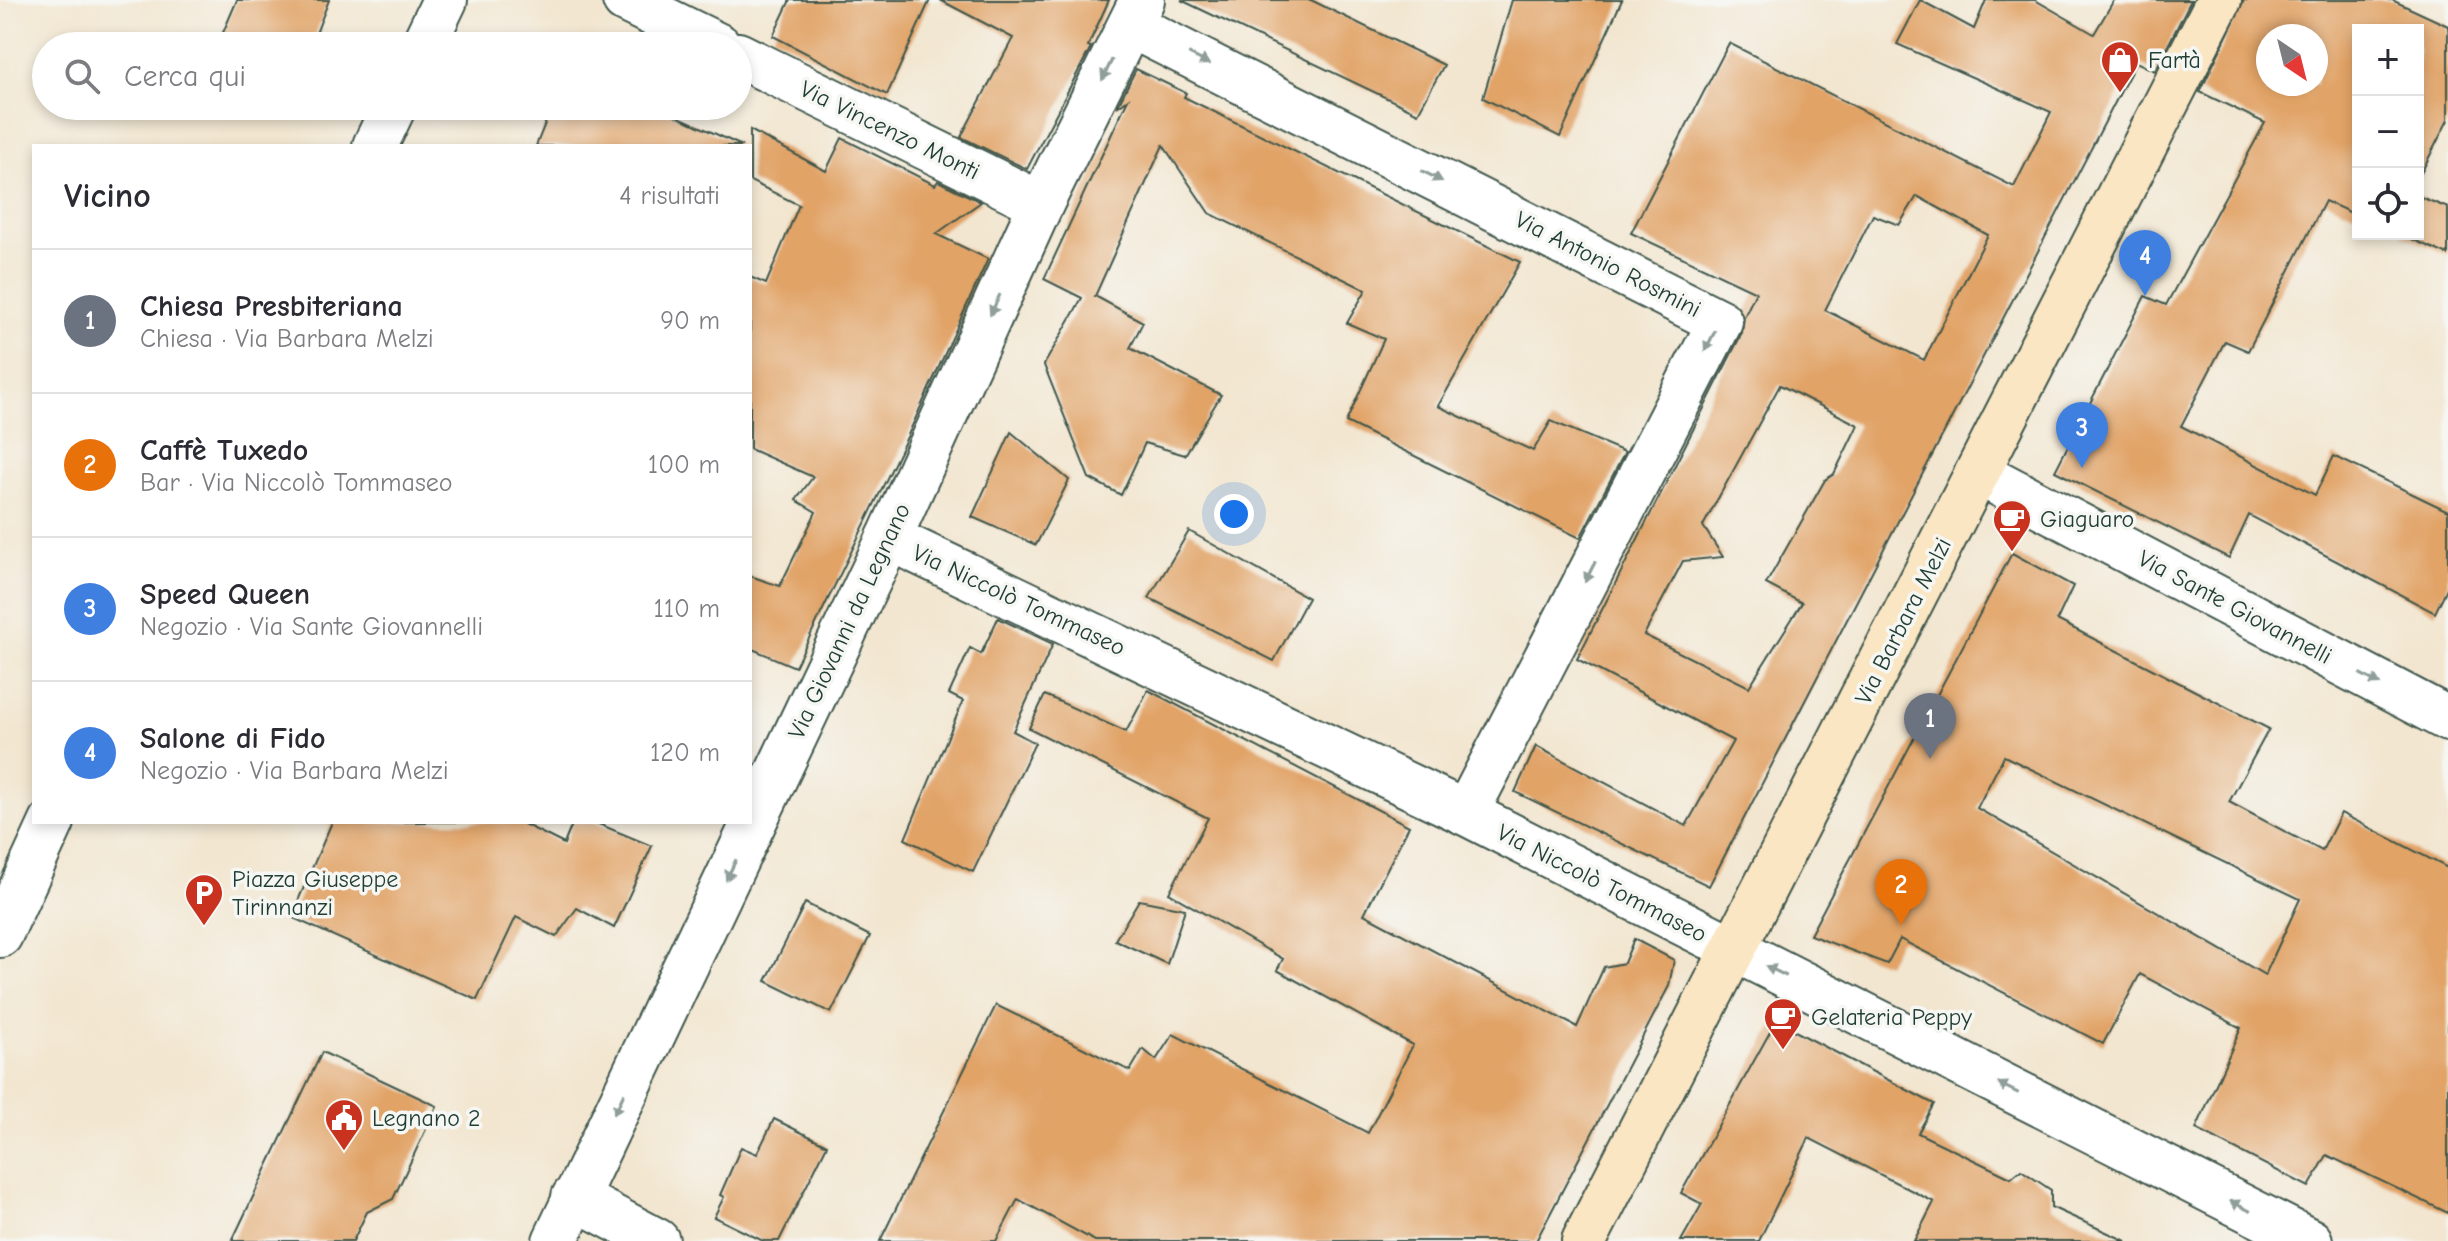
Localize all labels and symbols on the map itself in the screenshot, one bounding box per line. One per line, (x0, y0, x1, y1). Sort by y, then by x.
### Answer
north arrow (2256, 24, 2328, 96)
shop icon: Fartà (2099, 39, 2141, 94)
place label: Fartà (2148, 46, 2201, 74)
one-way arrow (1188, 53, 1211, 66)
one-way arrow (1100, 58, 1114, 82)
street label: Via Vincenzo Monti (796, 74, 984, 186)
one-way arrow (1421, 169, 1444, 182)
street label: Via Antonio Rosmini (1510, 205, 1706, 323)
pin: 4 (2119, 230, 2171, 296)
one-way arrow (988, 293, 1002, 316)
one-way arrow (1703, 329, 1716, 352)
pin: 3 (2056, 402, 2108, 468)
your location (1214, 494, 1254, 534)
cafe icon: Giaguaro (1991, 498, 2033, 553)
street label: Via Giovanni da Legnano (782, 499, 916, 743)
place label: Giaguaro (2040, 505, 2134, 533)
street label: Via Barbara Melzi (1849, 533, 1957, 709)
street label: Via Niccolò Tommaseo (908, 538, 1130, 662)
street label: Via Sante Giovannelli (2133, 544, 2337, 670)
one-way arrow (1584, 560, 1597, 583)
one-way arrow (2359, 672, 2382, 685)
pin: 1 (1904, 693, 1956, 759)
street label: Via Niccolò Tommaseo (1493, 818, 1711, 948)
one-way arrow (724, 858, 737, 881)
pin: 2 (1875, 859, 1927, 925)
place label: Piazza Giuseppe Tirinnanzi (232, 865, 398, 921)
parking icon: Piazza Giuseppe Tirinnanzi (183, 872, 225, 927)
one-way arrow (1765, 964, 1788, 977)
cafe icon: Gelateria Peppy (1762, 996, 1804, 1051)
place label: Gelateria Peppy (1811, 1003, 1972, 1031)
one-way arrow (1997, 1081, 2020, 1095)
one-way arrow (612, 1093, 626, 1116)
public building icon: Legnano 2 (323, 1097, 365, 1152)
place label: Legnano 2 (372, 1104, 481, 1132)
one-way arrow (2228, 1199, 2251, 1212)

